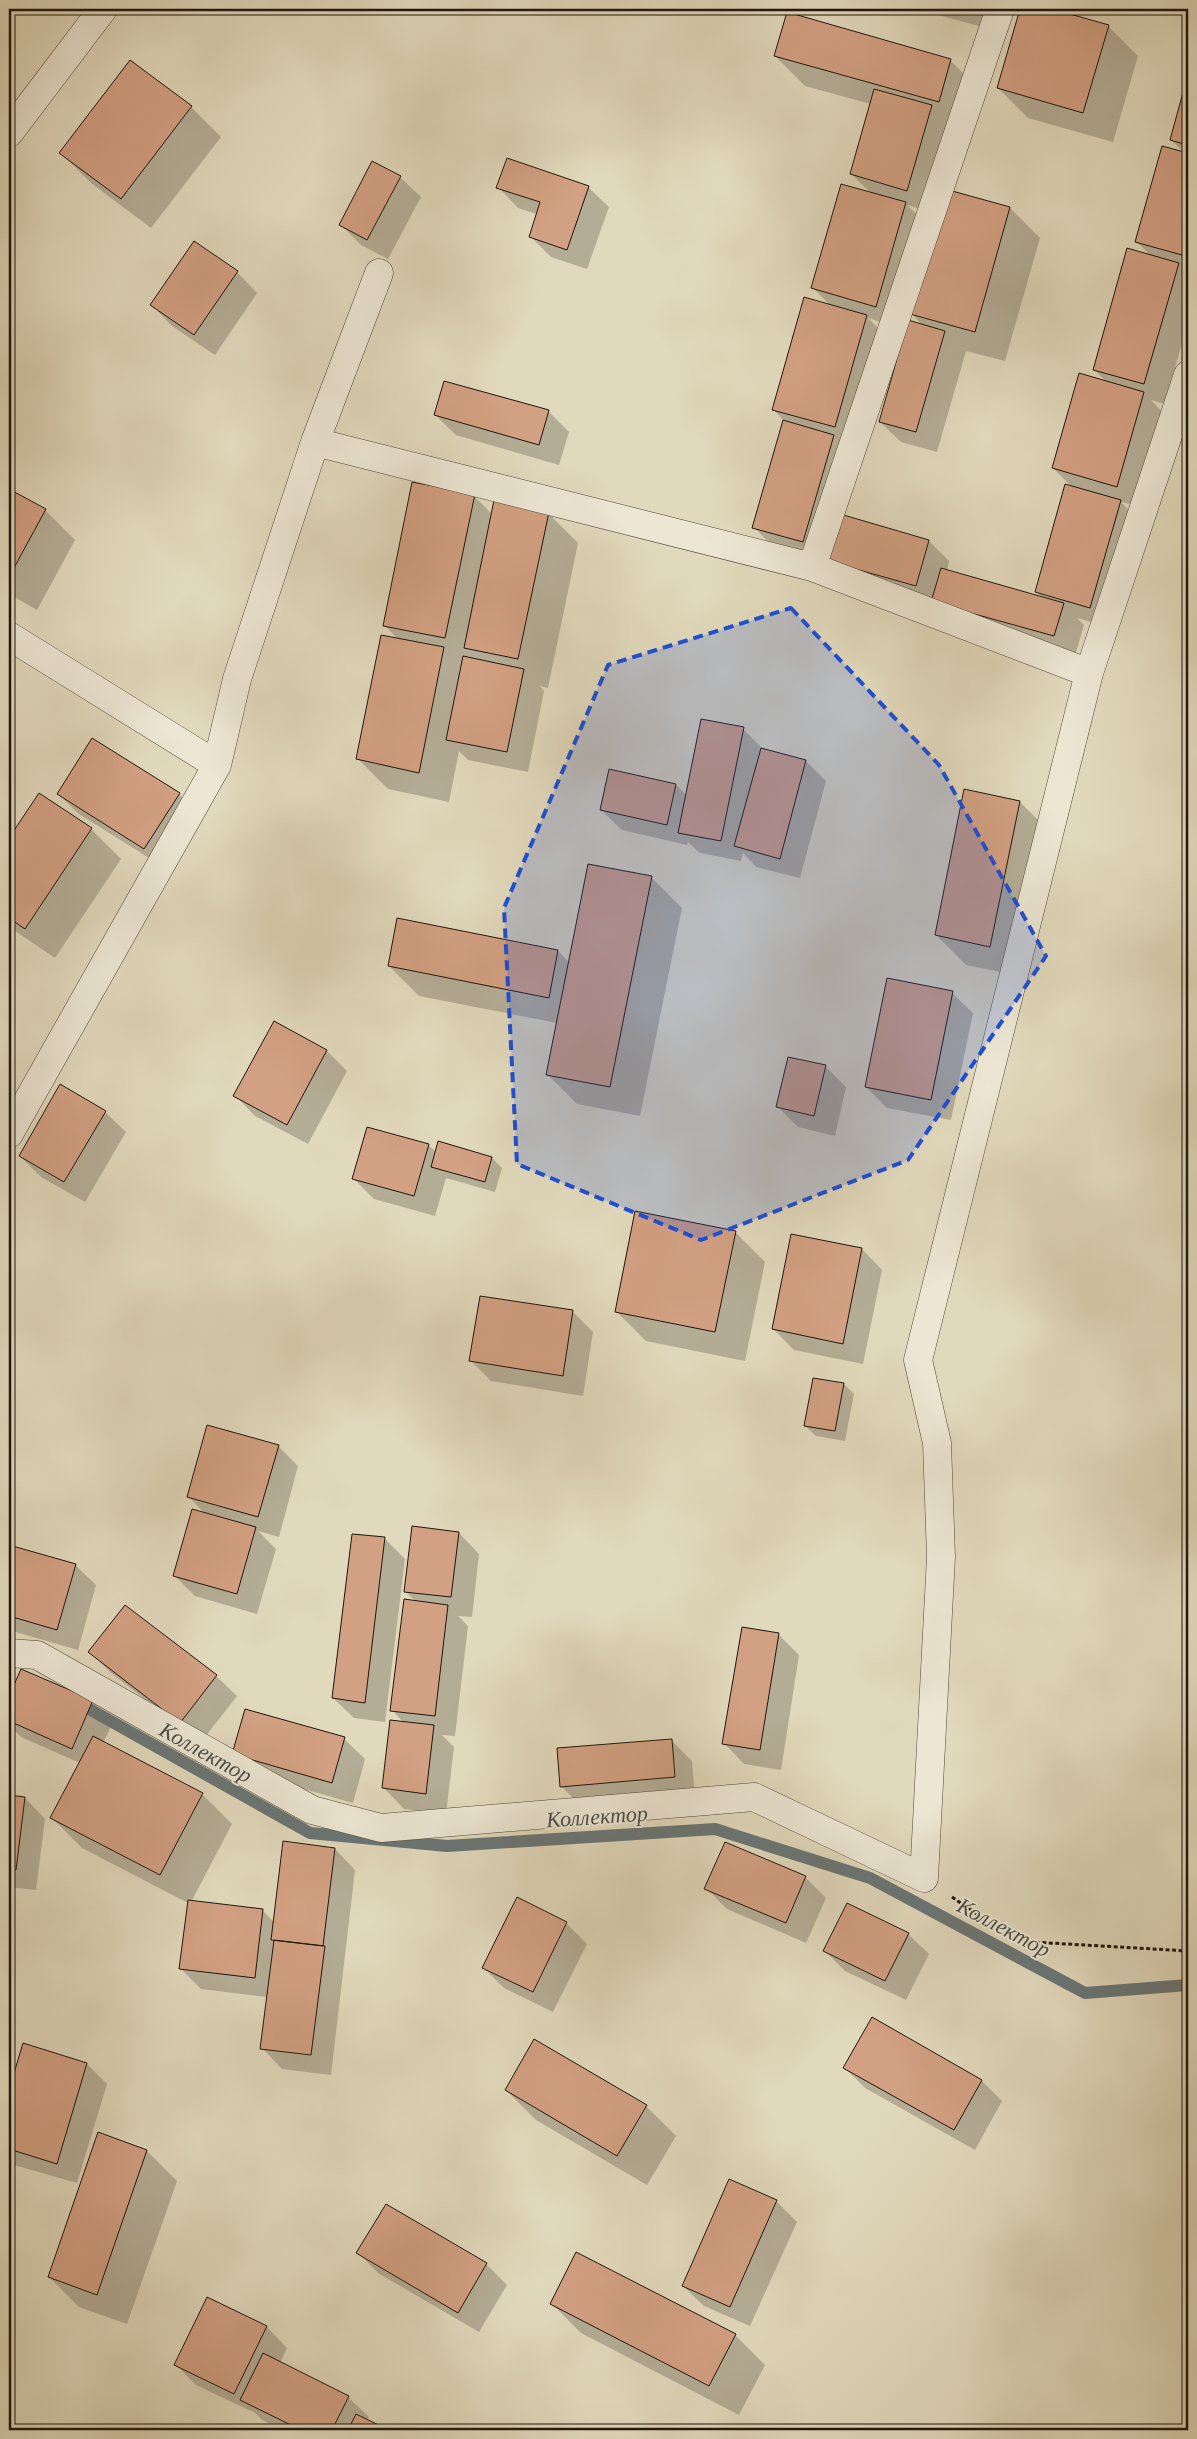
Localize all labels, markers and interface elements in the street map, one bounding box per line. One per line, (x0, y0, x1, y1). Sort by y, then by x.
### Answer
water label: Коллектор (153, 1715, 257, 1791)
water label: Коллектор (544, 1798, 649, 1836)
water label: Коллектор (951, 1890, 1055, 1965)

